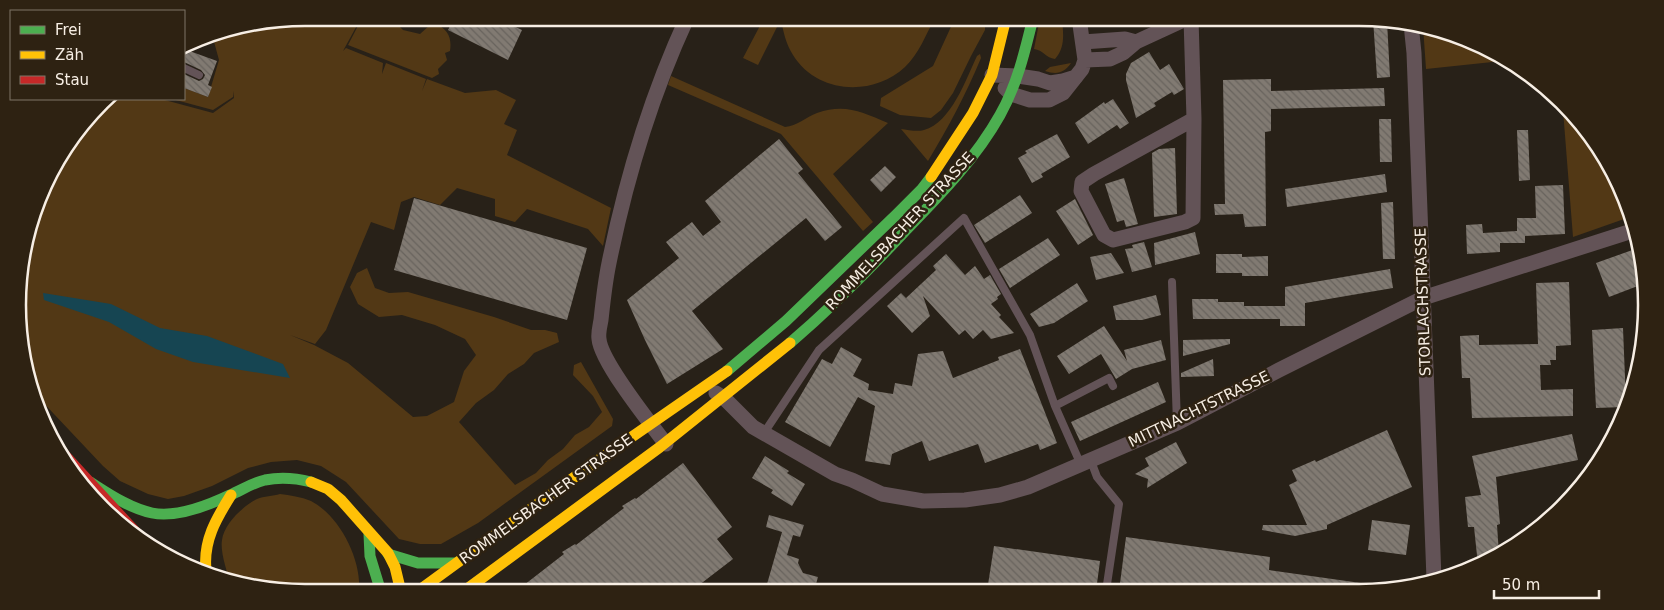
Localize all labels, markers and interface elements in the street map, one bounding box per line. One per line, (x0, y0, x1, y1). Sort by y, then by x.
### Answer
legend (10, 10, 185, 100)
text: Frei (55, 21, 82, 39)
text: Zäh (55, 46, 84, 64)
text: Stau (55, 71, 89, 89)
street label: ROMMELSBACHER STRASSE (822, 148, 978, 314)
street label: STORLACHSTRASSE (1411, 227, 1435, 377)
street label: MITTNACHTSTRASSE (1125, 367, 1273, 451)
street label: ROMMELSBACHER STRASSE (456, 430, 636, 568)
scale bar (1494, 568, 1599, 600)
text: 50 m (1502, 576, 1540, 594)

